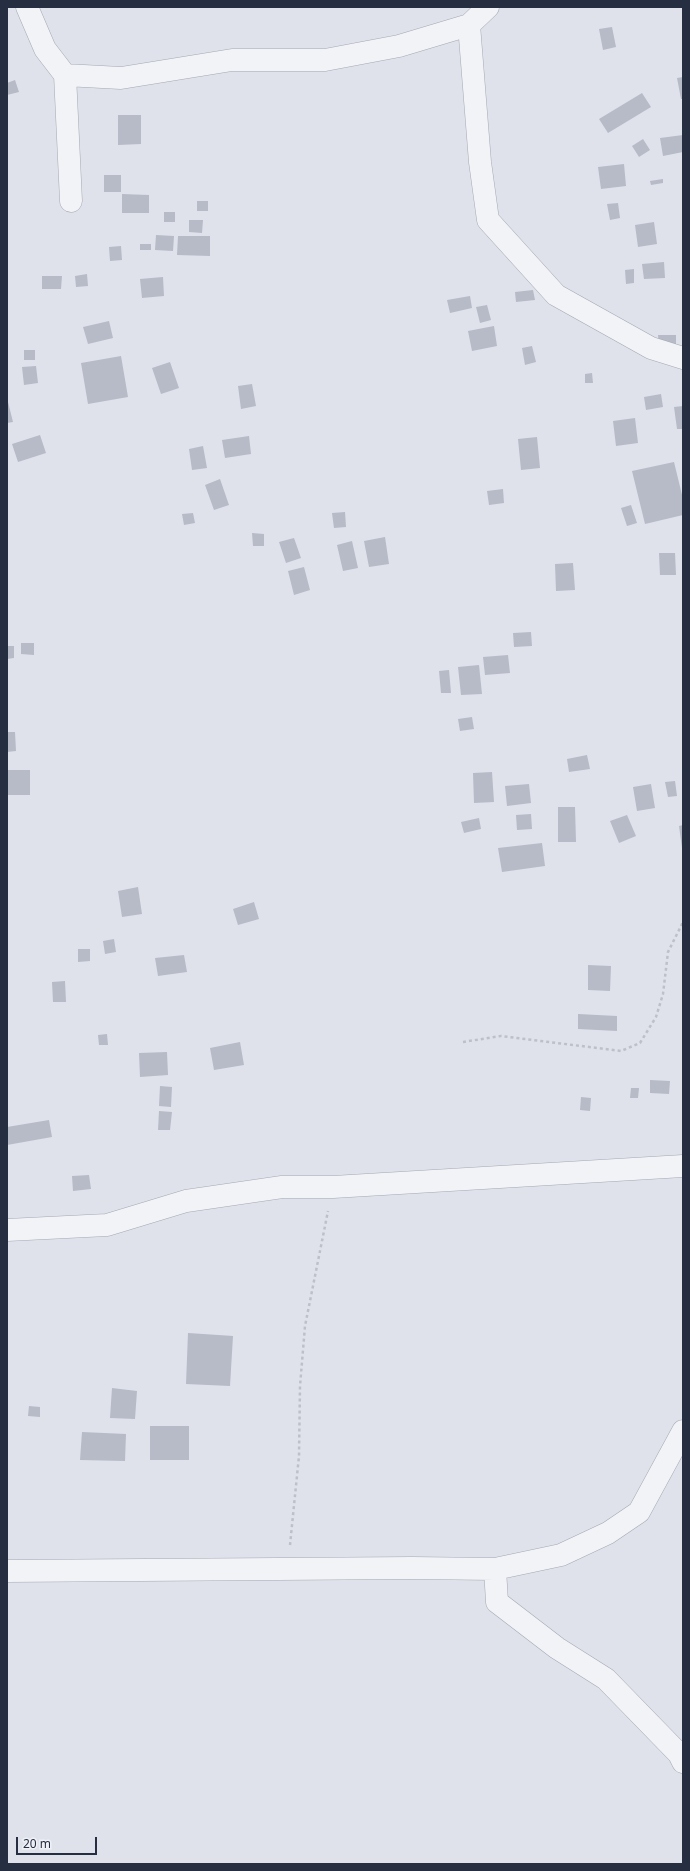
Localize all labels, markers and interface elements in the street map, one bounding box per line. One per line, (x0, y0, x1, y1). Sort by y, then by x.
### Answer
scale bar (18, 1829, 99, 1855)
text: 20 m (23, 1835, 51, 1852)

